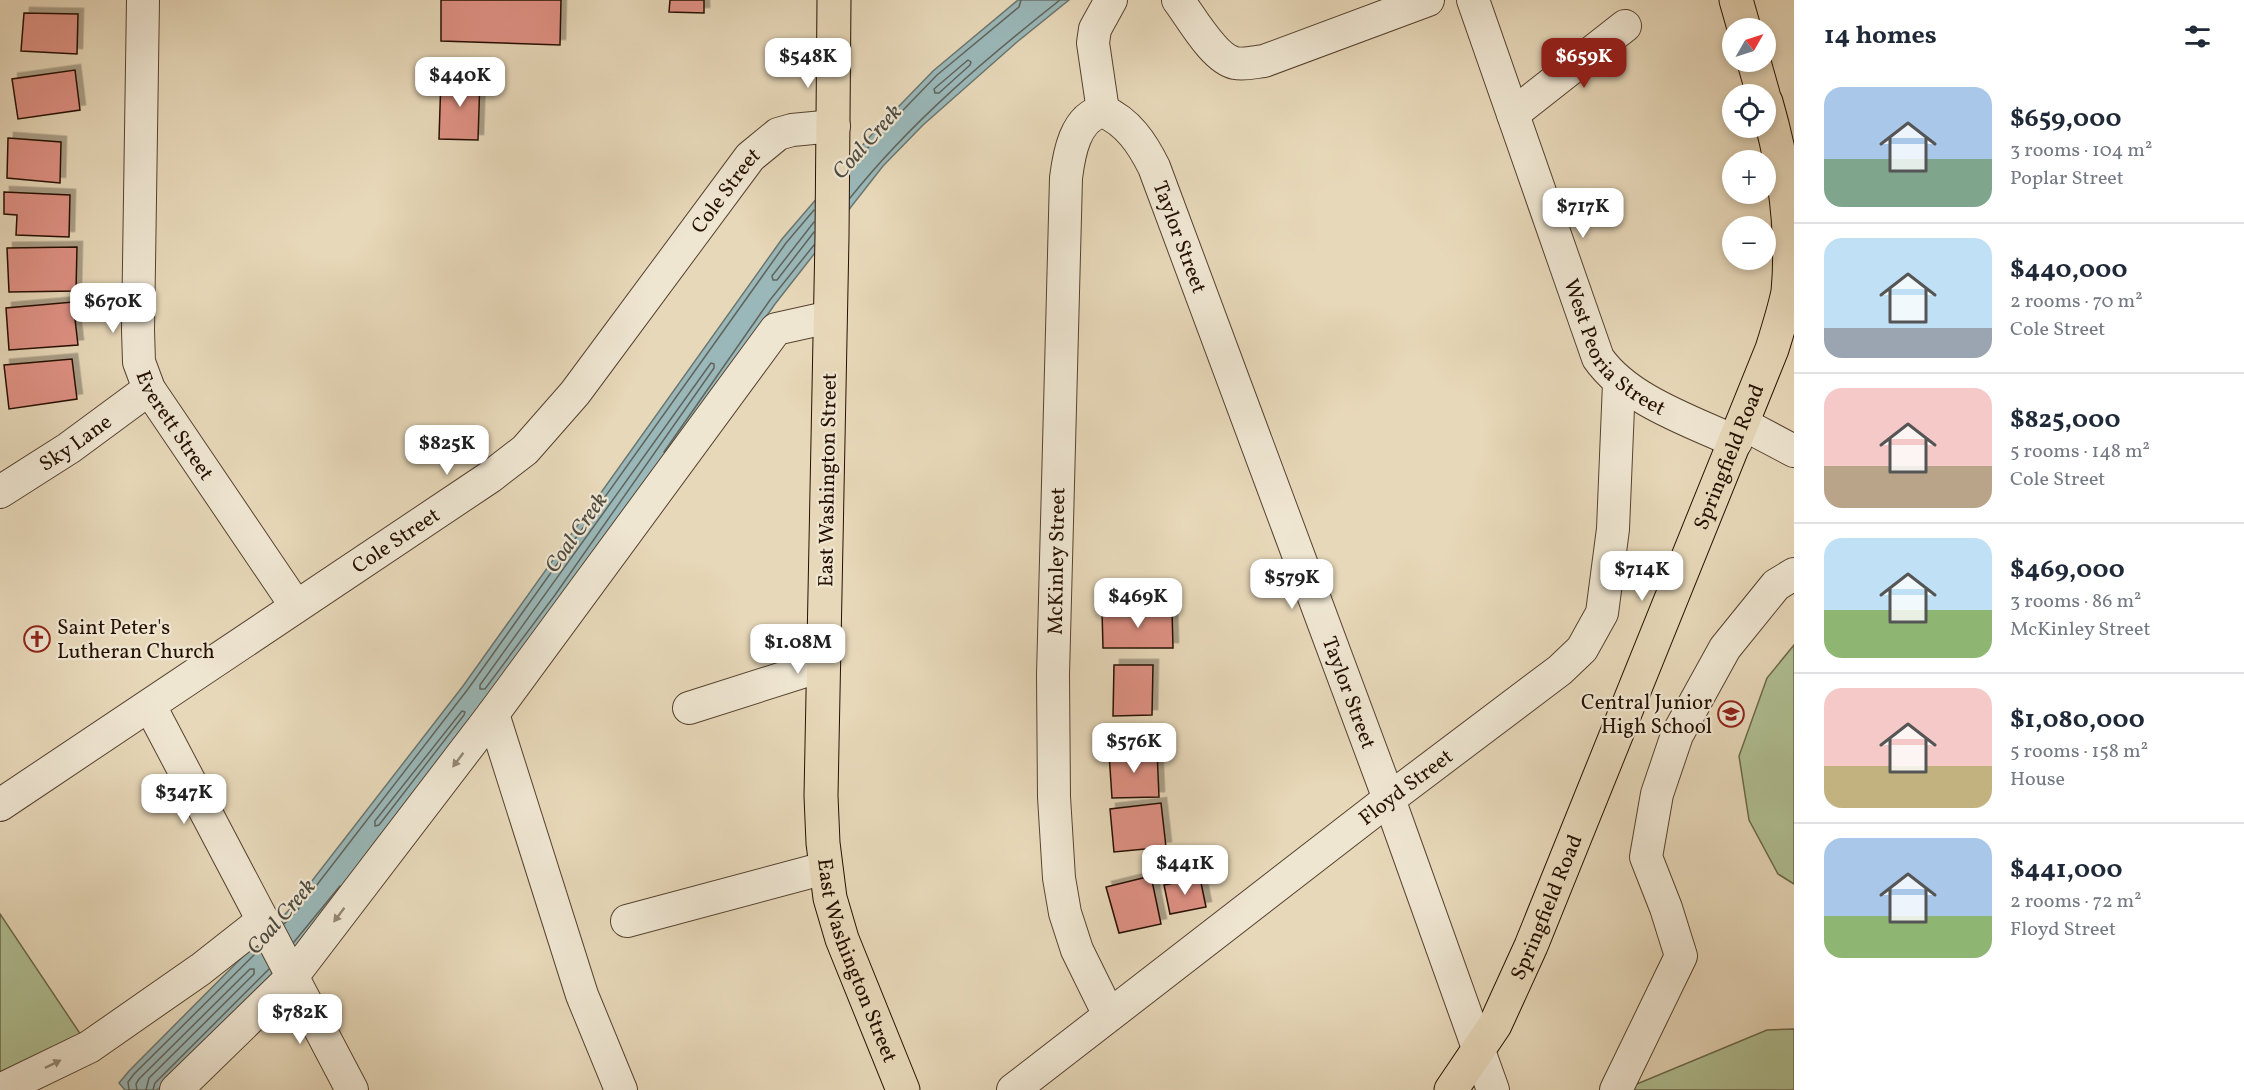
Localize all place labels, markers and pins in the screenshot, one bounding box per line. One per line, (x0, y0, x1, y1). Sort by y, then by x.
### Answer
pin: $548K (766, 38, 850, 89)
pin: $659K (1542, 38, 1626, 89)
pin: $440K (418, 57, 502, 108)
pin: $717K (1541, 188, 1625, 239)
pin: $670K (71, 283, 155, 334)
pin: $825K (405, 425, 489, 476)
pin: $714K (1600, 551, 1684, 602)
pin: $579K (1250, 559, 1334, 610)
pin: $469K (1096, 578, 1180, 629)
place label: Saint Peter's Lutheran Church (57, 614, 215, 667)
church icon: Saint Peter's Lutheran Church (22, 624, 52, 654)
pin: $1.08M (749, 624, 847, 675)
place label: Central Junior High School (1581, 689, 1712, 742)
school or university icon: Central Junior High School (1716, 699, 1746, 729)
pin: $576K (1092, 723, 1176, 774)
pin: $347K (142, 774, 226, 825)
pin: $441K (1143, 845, 1227, 896)
pin: $782K (258, 994, 342, 1045)

